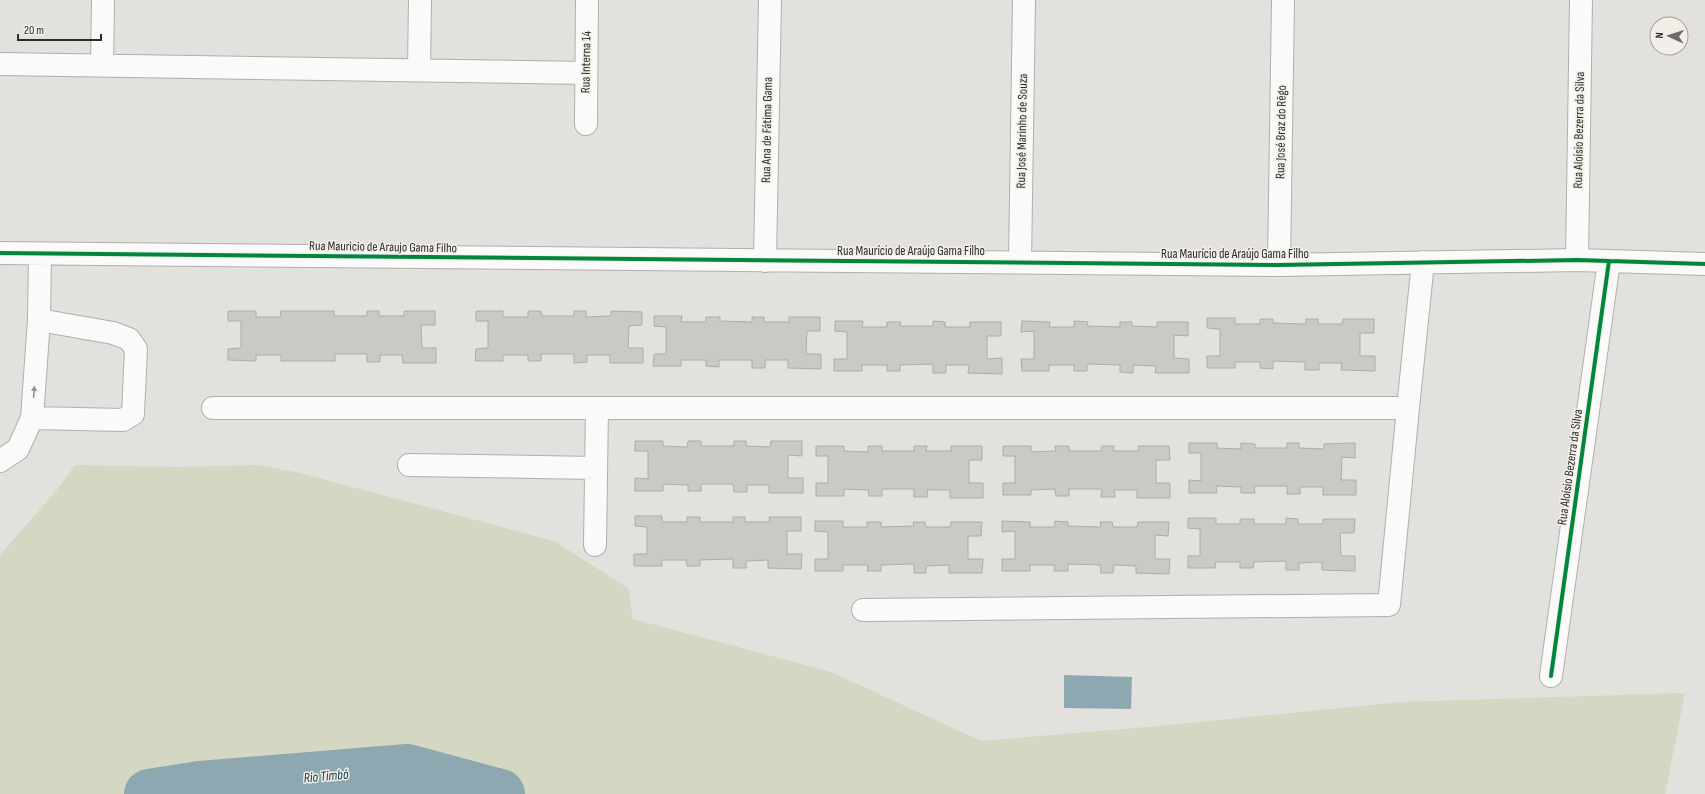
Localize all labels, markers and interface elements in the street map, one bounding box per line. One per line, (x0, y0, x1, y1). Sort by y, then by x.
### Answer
scale bar (18, 16, 101, 42)
north arrow (1649, 16, 1689, 56)
text: 20 m (24, 23, 44, 38)
street label: Rua Interna 14 (577, 30, 595, 93)
text: N (1653, 32, 1666, 39)
street label: Rua Aloísio Bezerra da Silva (1570, 71, 1588, 189)
street label: Rua José Marinho de Souza (1013, 73, 1031, 189)
street label: Rua Ana de Fátima Gama (758, 77, 776, 183)
street label: Rua José Braz do Rêgo (1272, 85, 1290, 179)
street label: Rua Mauricio de Araujo Gama Filho (309, 238, 457, 256)
street label: Rua Maurício de Araújo Gama Filho (837, 243, 985, 259)
street label: Rua Maurício de Araújo Gama Filho (1161, 246, 1309, 262)
one-way arrow (30, 386, 37, 398)
street label: Rua Aloísio Bezerra da Silva (1554, 408, 1586, 526)
water label: Rio Timbó (303, 766, 349, 786)

